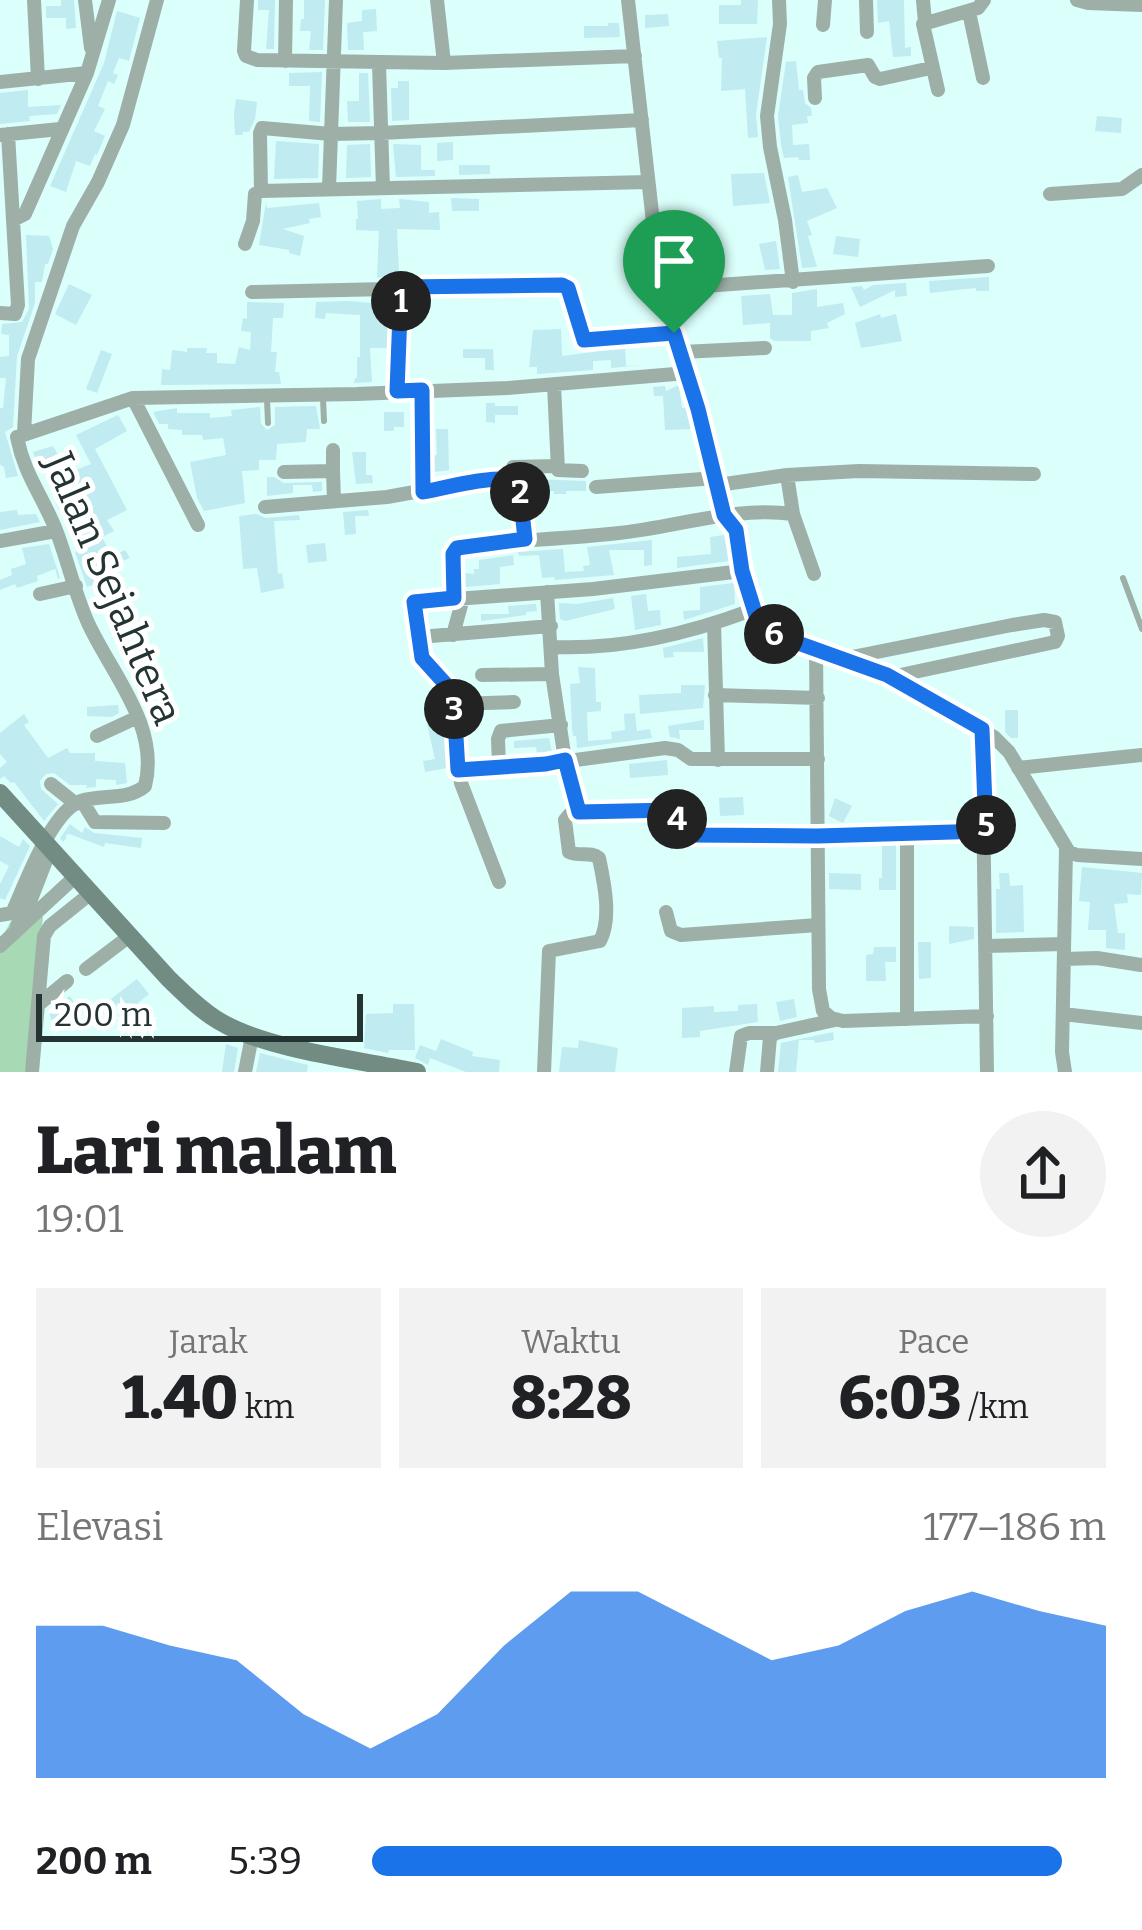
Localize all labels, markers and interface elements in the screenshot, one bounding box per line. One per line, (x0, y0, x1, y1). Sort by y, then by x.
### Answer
pin (623, 210, 725, 333)
icon: arrive (641, 228, 707, 294)
pin: 1 (371, 271, 431, 331)
text: 1 (394, 281, 408, 321)
street label: Jalan Sejahtera (33, 444, 193, 732)
pin: 2 (490, 462, 550, 522)
text: 2 (511, 472, 529, 512)
pin: 6 (744, 604, 804, 664)
text: 6 (764, 614, 784, 654)
pin: 3 (424, 679, 484, 739)
text: 3 (444, 689, 464, 729)
pin: 4 (647, 789, 707, 849)
pin: 5 (956, 795, 1016, 855)
text: 4 (667, 799, 687, 839)
text: 5 (977, 805, 995, 845)
scale bar (36, 988, 363, 1041)
text: 200 m (54, 995, 152, 1035)
text: Lari malam (36, 1111, 397, 1190)
button: share (980, 1111, 1106, 1237)
text: 19:01 (36, 1196, 124, 1242)
text: Jarak (169, 1322, 248, 1362)
text: Waktu (521, 1322, 621, 1362)
text: Pace (898, 1322, 969, 1362)
text: 1.40 (122, 1362, 238, 1434)
text: 8:28 (510, 1362, 632, 1434)
text: 6:03 (839, 1362, 962, 1434)
text: km (238, 1387, 294, 1427)
text: /km (962, 1387, 1029, 1427)
text: Elevasi (36, 1504, 163, 1550)
text: 177–186 m (923, 1504, 1106, 1550)
text: 200 m (36, 1838, 152, 1884)
text: 5:39 (228, 1838, 302, 1884)

